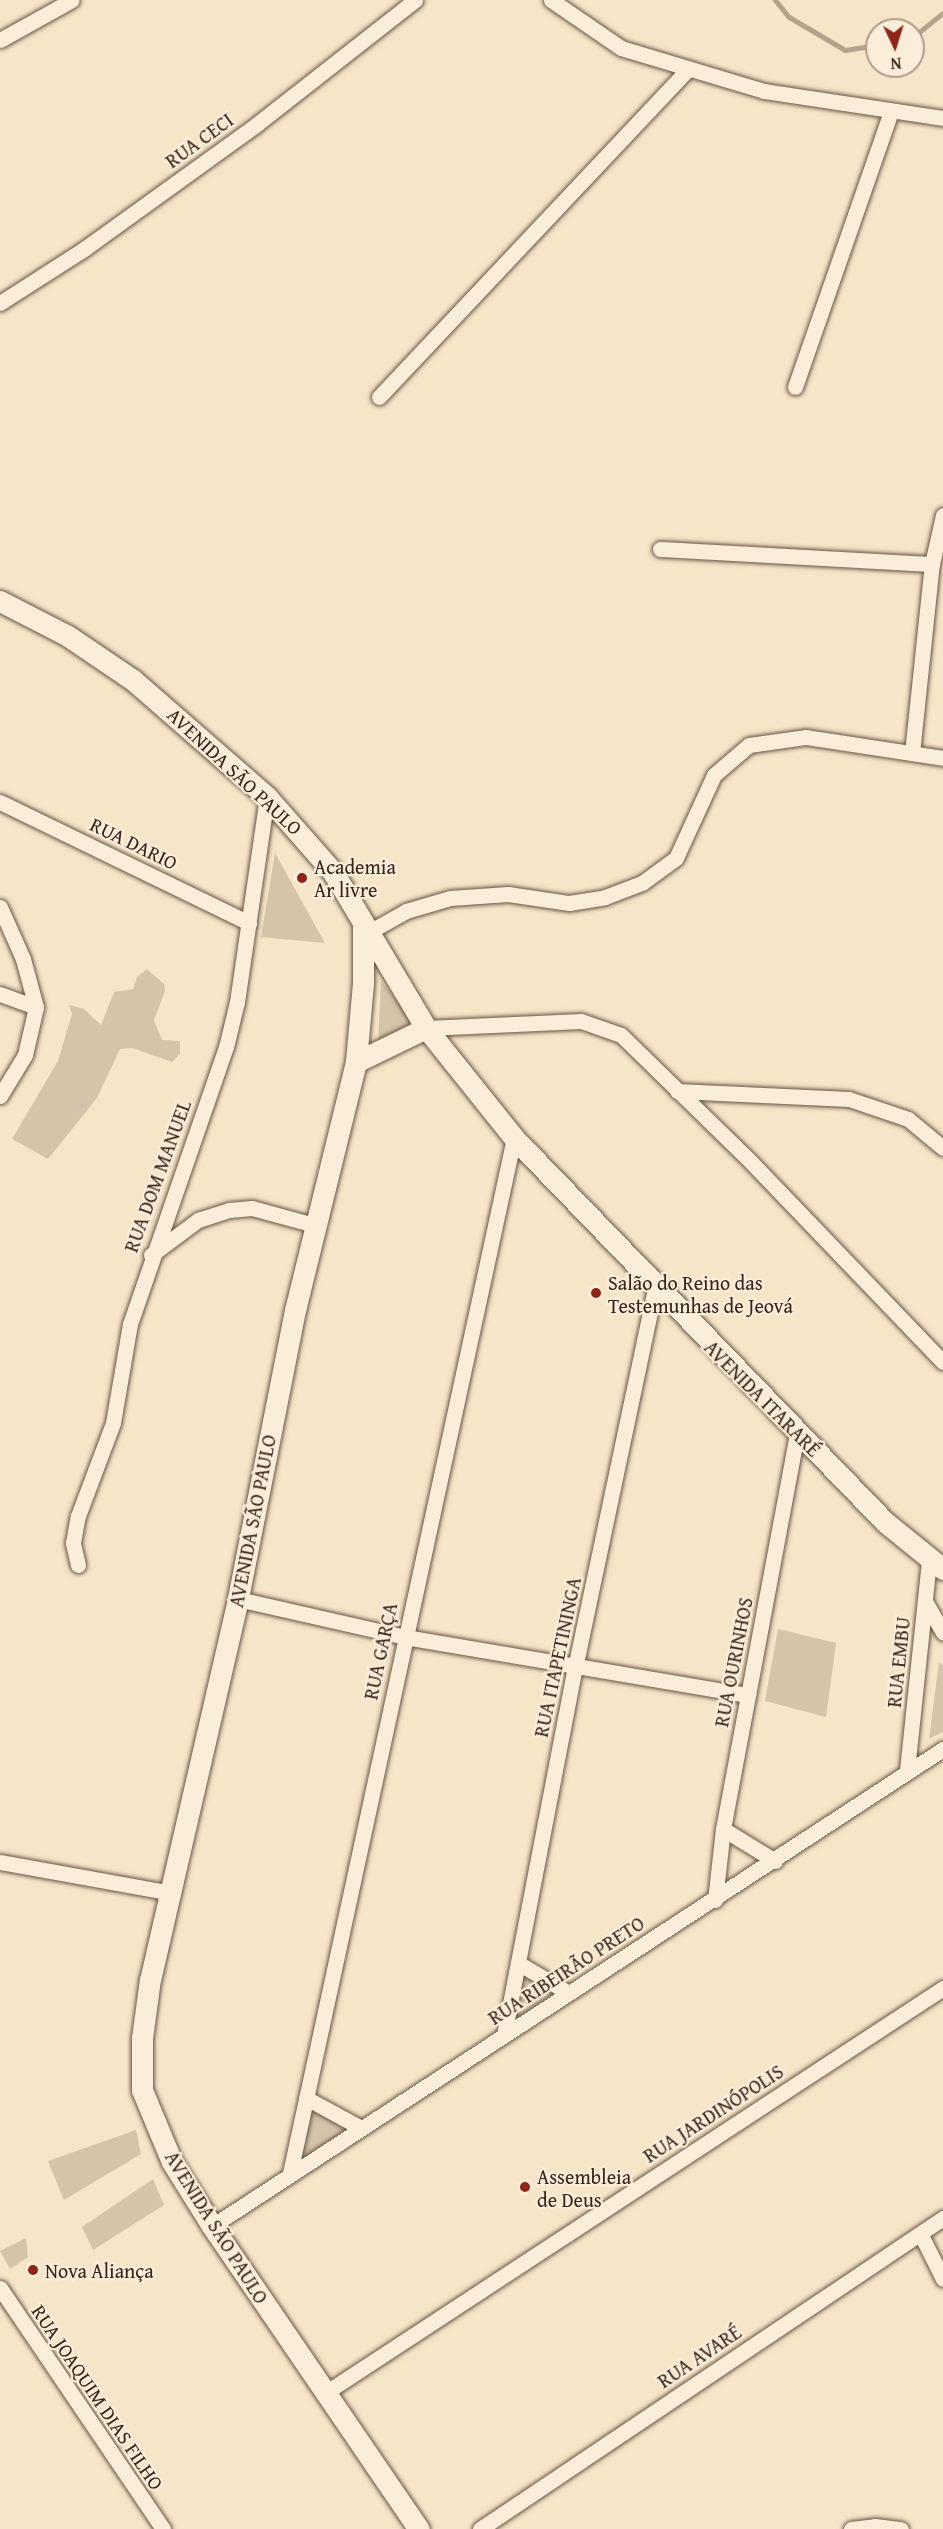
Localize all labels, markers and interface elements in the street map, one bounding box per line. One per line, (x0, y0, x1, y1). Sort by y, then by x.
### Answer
north arrow (865, 18, 925, 78)
text: N (890, 52, 902, 76)
street label: RUA CECI (160, 107, 238, 173)
street label: AVENIDA SÃO PAULO (163, 702, 307, 840)
street label: RUA DARIO (87, 812, 181, 874)
place label: Academia Ar livre (314, 855, 396, 902)
marker: Academia Ar livre (295, 871, 309, 885)
street label: RUA DOM MANUEL (118, 1097, 196, 1255)
place label: Salão do Reino das Testemunhas de Jeová (608, 1270, 793, 1317)
marker: Salão do Reino das Testemunhas de Jeová (589, 1286, 603, 1300)
street label: AVENIDA ITARARÉ (700, 1335, 826, 1461)
street label: AVENIDA SÃO PAULO (223, 1433, 281, 1609)
street label: RUA ITAPETININGA (528, 1575, 586, 1739)
street label: RUA OURINHOS (709, 1595, 757, 1729)
street label: RUA GARÇA (358, 1600, 402, 1702)
street label: RUA EMBU (881, 1615, 915, 1709)
street label: RUA RIBEIRÃO PRETO (483, 1911, 649, 2029)
street label: RUA JARDINÓPOLIS (638, 2059, 788, 2167)
street label: AVENIDA SÃO PAULO (160, 2146, 274, 2308)
place label: Assembleia de Deus (537, 2164, 631, 2211)
marker: Assembleia de Deus (518, 2180, 532, 2194)
place label: Nova Aliança (45, 2258, 154, 2282)
marker: Nova Aliança (26, 2263, 40, 2277)
street label: RUA JOAQUIM DIAS FILHO (27, 2300, 169, 2494)
street label: RUA AVARÉ (653, 2319, 745, 2393)

